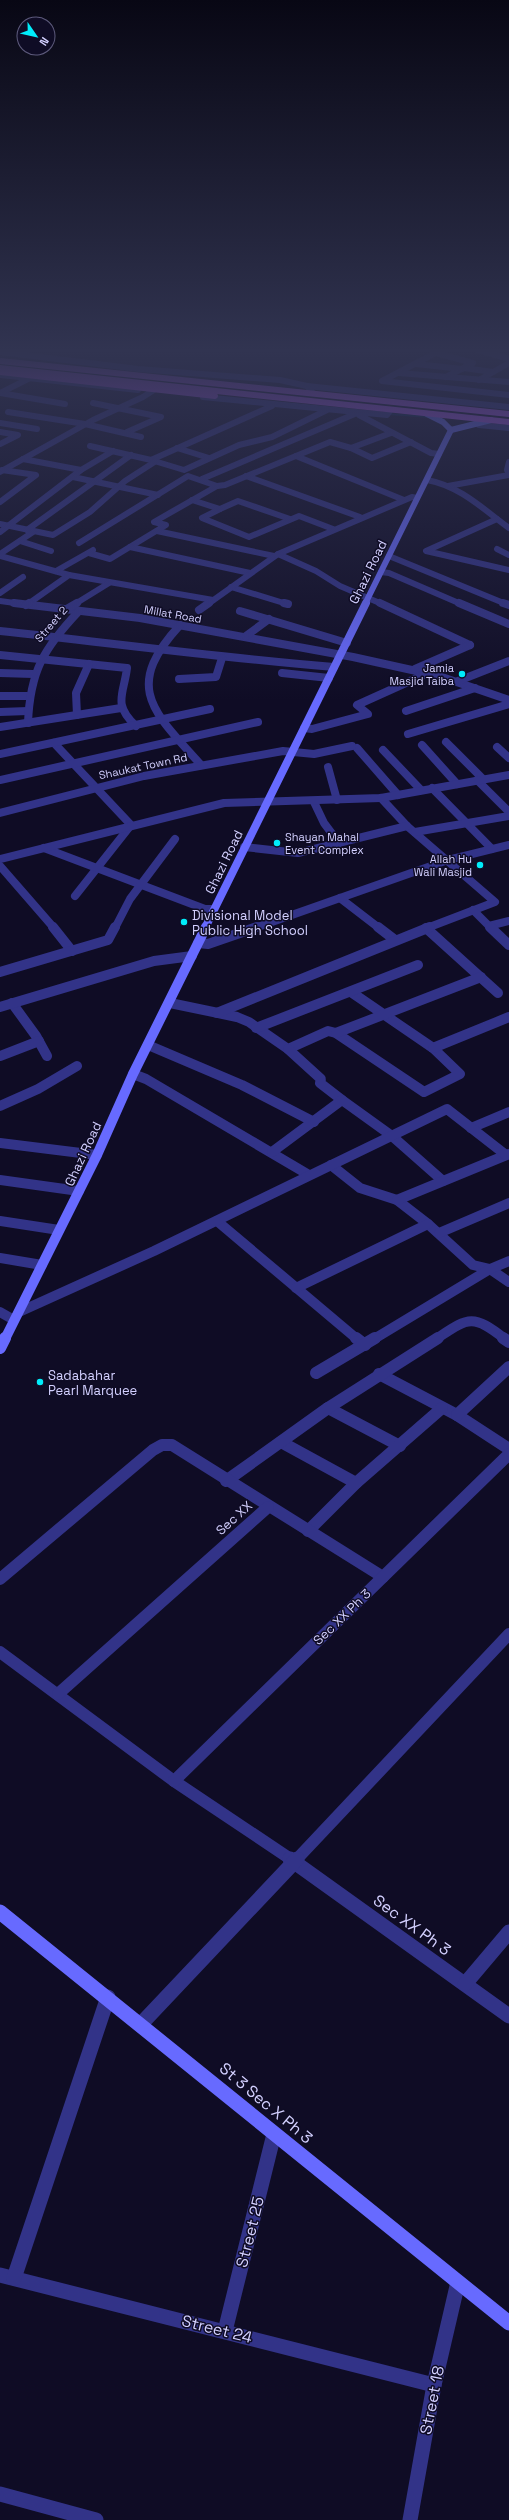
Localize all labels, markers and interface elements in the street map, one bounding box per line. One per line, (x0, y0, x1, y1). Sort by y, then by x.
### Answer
north arrow (16, 16, 56, 56)
text: N (36, 35, 52, 49)
street label: Ghazi Road (345, 537, 391, 607)
street label: Millat Road (143, 602, 203, 626)
street label: Street 2 (32, 603, 71, 645)
place label: Jamia Masjid Taiba (389, 661, 455, 688)
marker: Jamia Masjid Taiba (457, 669, 467, 679)
street label: Shaukat Town Rd (97, 750, 189, 782)
street label: Ghazi Road (201, 827, 247, 897)
place label: Shayan Mahal Event Complex (285, 830, 364, 857)
marker: Shayan Mahal Event Complex (272, 838, 282, 848)
place label: Allah Hu Wali Masjid (414, 852, 472, 879)
marker: Allah Hu Wali Masjid (475, 860, 485, 870)
place label: Divisional Model Public High School (192, 907, 308, 939)
marker: Divisional Model Public High School (179, 917, 189, 927)
street label: Ghazi Road (61, 1119, 105, 1189)
place label: Sadabahar Pearl Marquee (48, 1367, 137, 1399)
marker: Sadabahar Pearl Marquee (35, 1377, 45, 1387)
street label: Sec XX (212, 1497, 256, 1539)
street label: Sec XX Ph 3 (310, 1585, 375, 1649)
street label: Sec XX Ph 3 (369, 1890, 455, 1960)
street label: St 3 Sec X Ph 3 (215, 2058, 317, 2148)
street label: Street 25 (231, 2194, 269, 2270)
street label: Street 24 (179, 2310, 255, 2348)
street label: Street 18 (415, 2364, 449, 2436)

